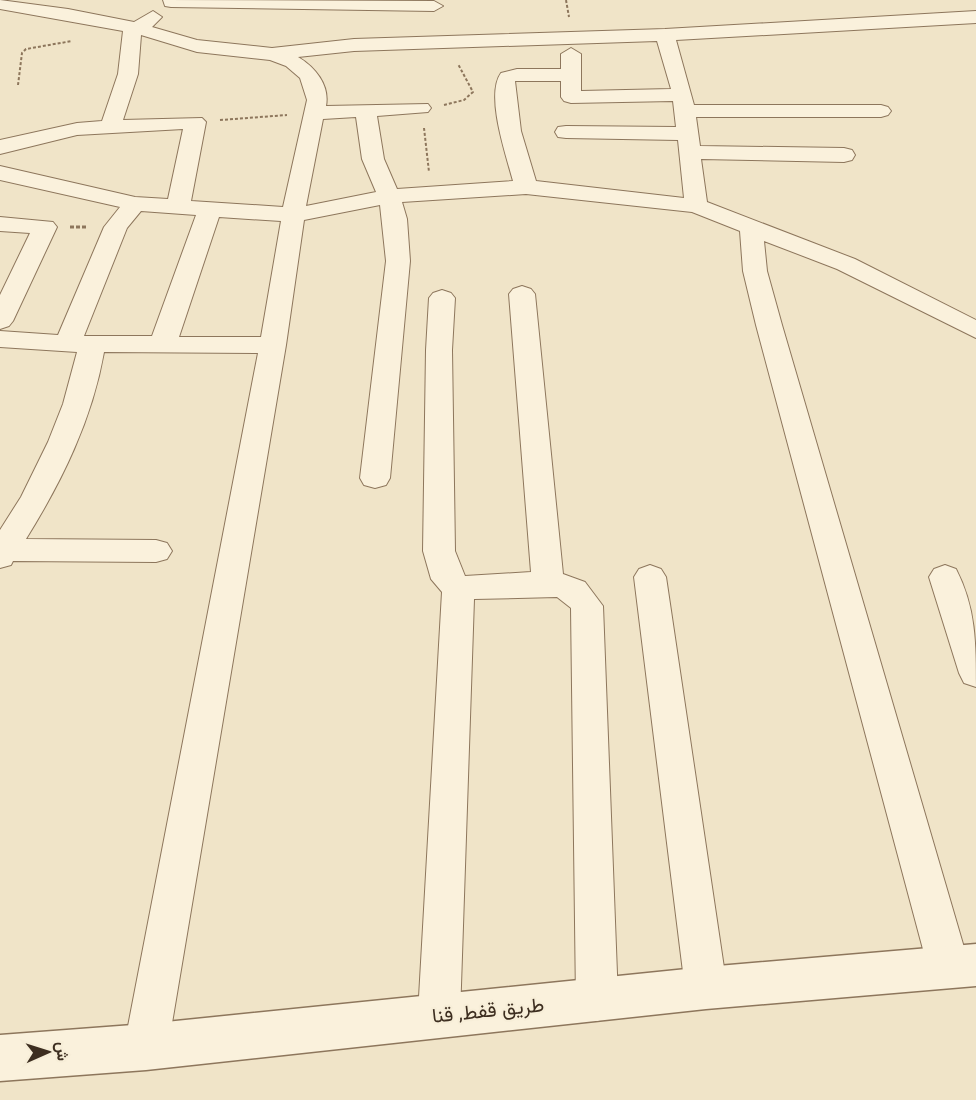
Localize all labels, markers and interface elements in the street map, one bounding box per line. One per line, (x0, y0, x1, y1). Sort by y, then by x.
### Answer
street label: طريق قفط, قنا (431, 990, 546, 1034)
north arrow (18, 1022, 78, 1082)
text: ش (47, 1041, 73, 1062)

